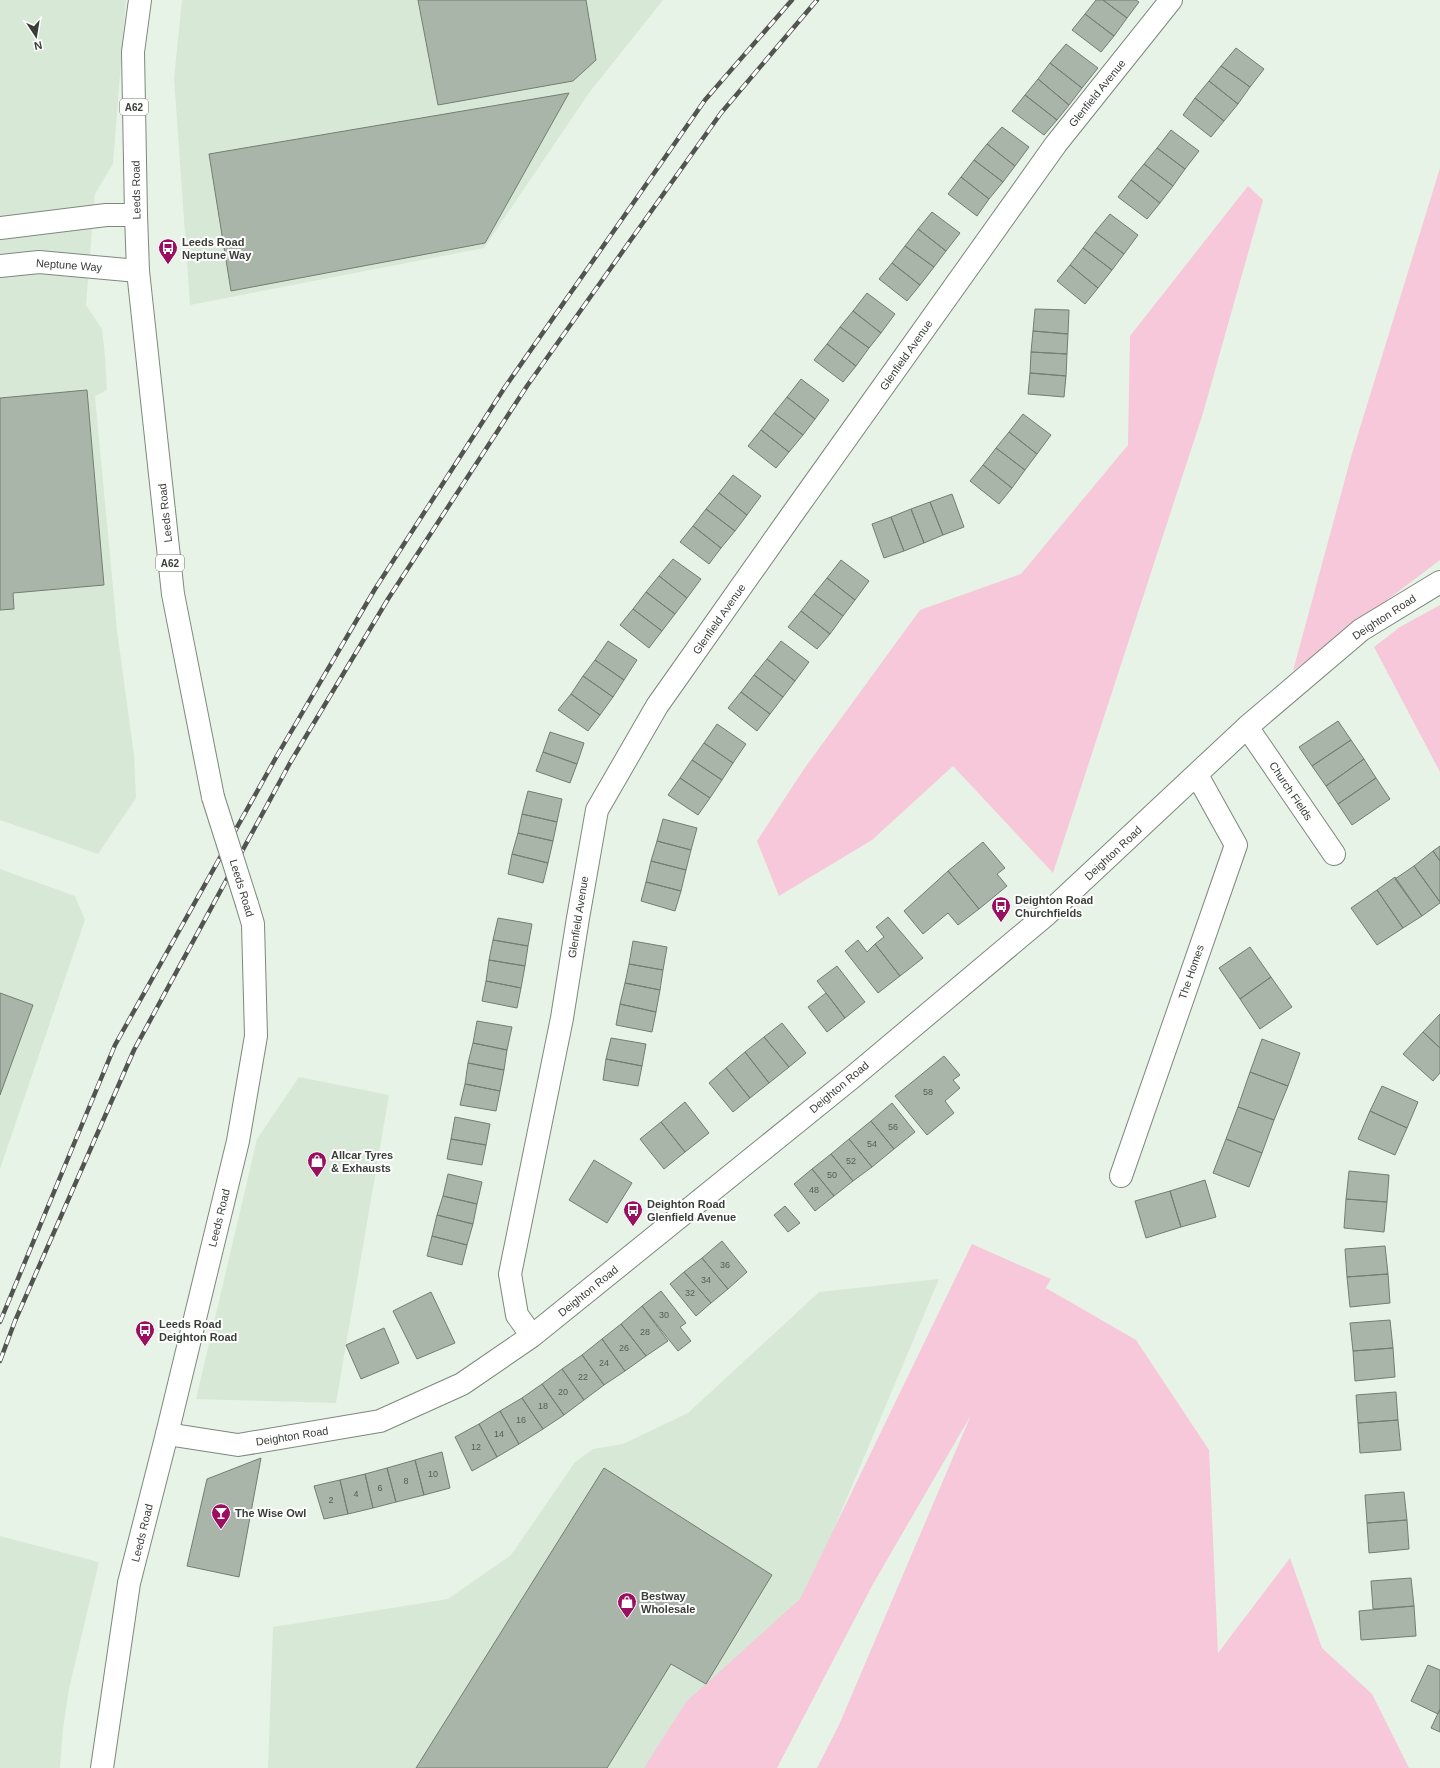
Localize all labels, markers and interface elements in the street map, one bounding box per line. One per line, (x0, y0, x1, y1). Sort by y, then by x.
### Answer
north arrow (16, 16, 56, 56)
text: N (33, 39, 43, 52)
street label: Glenfield Avenue (1066, 57, 1128, 129)
road number: A62 (120, 99, 148, 115)
street label: Leeds Road (129, 160, 143, 220)
place label: Leeds Road Neptune Way (182, 236, 252, 261)
bus stop icon: Leeds Road Neptune Way (157, 237, 179, 265)
street label: Neptune Way (36, 257, 103, 273)
street label: Glenfield Avenue (877, 318, 935, 392)
street label: Leeds Road (156, 483, 174, 543)
road number: A62 (156, 555, 184, 571)
street label: Glenfield Avenue (690, 582, 748, 656)
street label: Deighton Road (1350, 592, 1418, 642)
street label: Church Fields (1267, 760, 1315, 823)
street label: Deighton Road (1082, 824, 1144, 882)
street label: Leeds Road (228, 858, 256, 918)
street label: Glenfield Avenue (566, 875, 590, 959)
place label: Deighton Road Churchfields (1015, 894, 1093, 919)
bus stop icon: Deighton Road Churchfields (990, 895, 1012, 923)
street label: The Homes (1176, 943, 1206, 1001)
street label: Deighton Road (807, 1059, 871, 1115)
house number: 58 (923, 1087, 933, 1097)
house number: 56 (888, 1122, 898, 1132)
house number: 54 (867, 1139, 877, 1149)
place label: Allcar Tyres & Exhausts (331, 1149, 393, 1174)
shop icon: Allcar Tyres & Exhausts (306, 1150, 328, 1178)
house number: 52 (846, 1156, 856, 1166)
house number: 50 (827, 1170, 837, 1180)
house number: 48 (809, 1185, 819, 1195)
street label: Leeds Road (206, 1188, 232, 1248)
place label: Deighton Road Glenfield Avenue (647, 1198, 736, 1223)
bus stop icon: Deighton Road Glenfield Avenue (622, 1199, 644, 1227)
house number: 36 (720, 1260, 730, 1270)
street label: Deighton Road (556, 1263, 620, 1319)
house number: 34 (701, 1275, 711, 1285)
house number: 32 (685, 1288, 695, 1298)
house number: 30 (659, 1310, 669, 1320)
place label: Leeds Road Deighton Road (159, 1318, 237, 1343)
bus stop icon: Leeds Road Deighton Road (134, 1319, 156, 1347)
house number: 28 (640, 1327, 650, 1337)
house number: 26 (619, 1343, 629, 1353)
house number: 24 (599, 1358, 609, 1368)
house number: 22 (578, 1372, 588, 1382)
house number: 20 (558, 1387, 568, 1397)
house number: 18 (538, 1401, 548, 1411)
house number: 16 (516, 1415, 526, 1425)
street label: Deighton Road (255, 1424, 329, 1448)
house number: 14 (494, 1429, 504, 1439)
house number: 12 (471, 1442, 481, 1452)
house number: 10 (428, 1469, 438, 1479)
house number: 8 (403, 1476, 409, 1486)
house number: 6 (377, 1483, 383, 1493)
house number: 4 (353, 1489, 359, 1499)
house number: 2 (328, 1495, 334, 1505)
bar icon: The Wise Owl (210, 1502, 232, 1530)
street label: Leeds Road (129, 1503, 155, 1563)
place label: The Wise Owl (235, 1507, 306, 1519)
place label: Bestway Wholesale (641, 1590, 695, 1615)
shop icon: Bestway Wholesale (616, 1591, 638, 1619)

